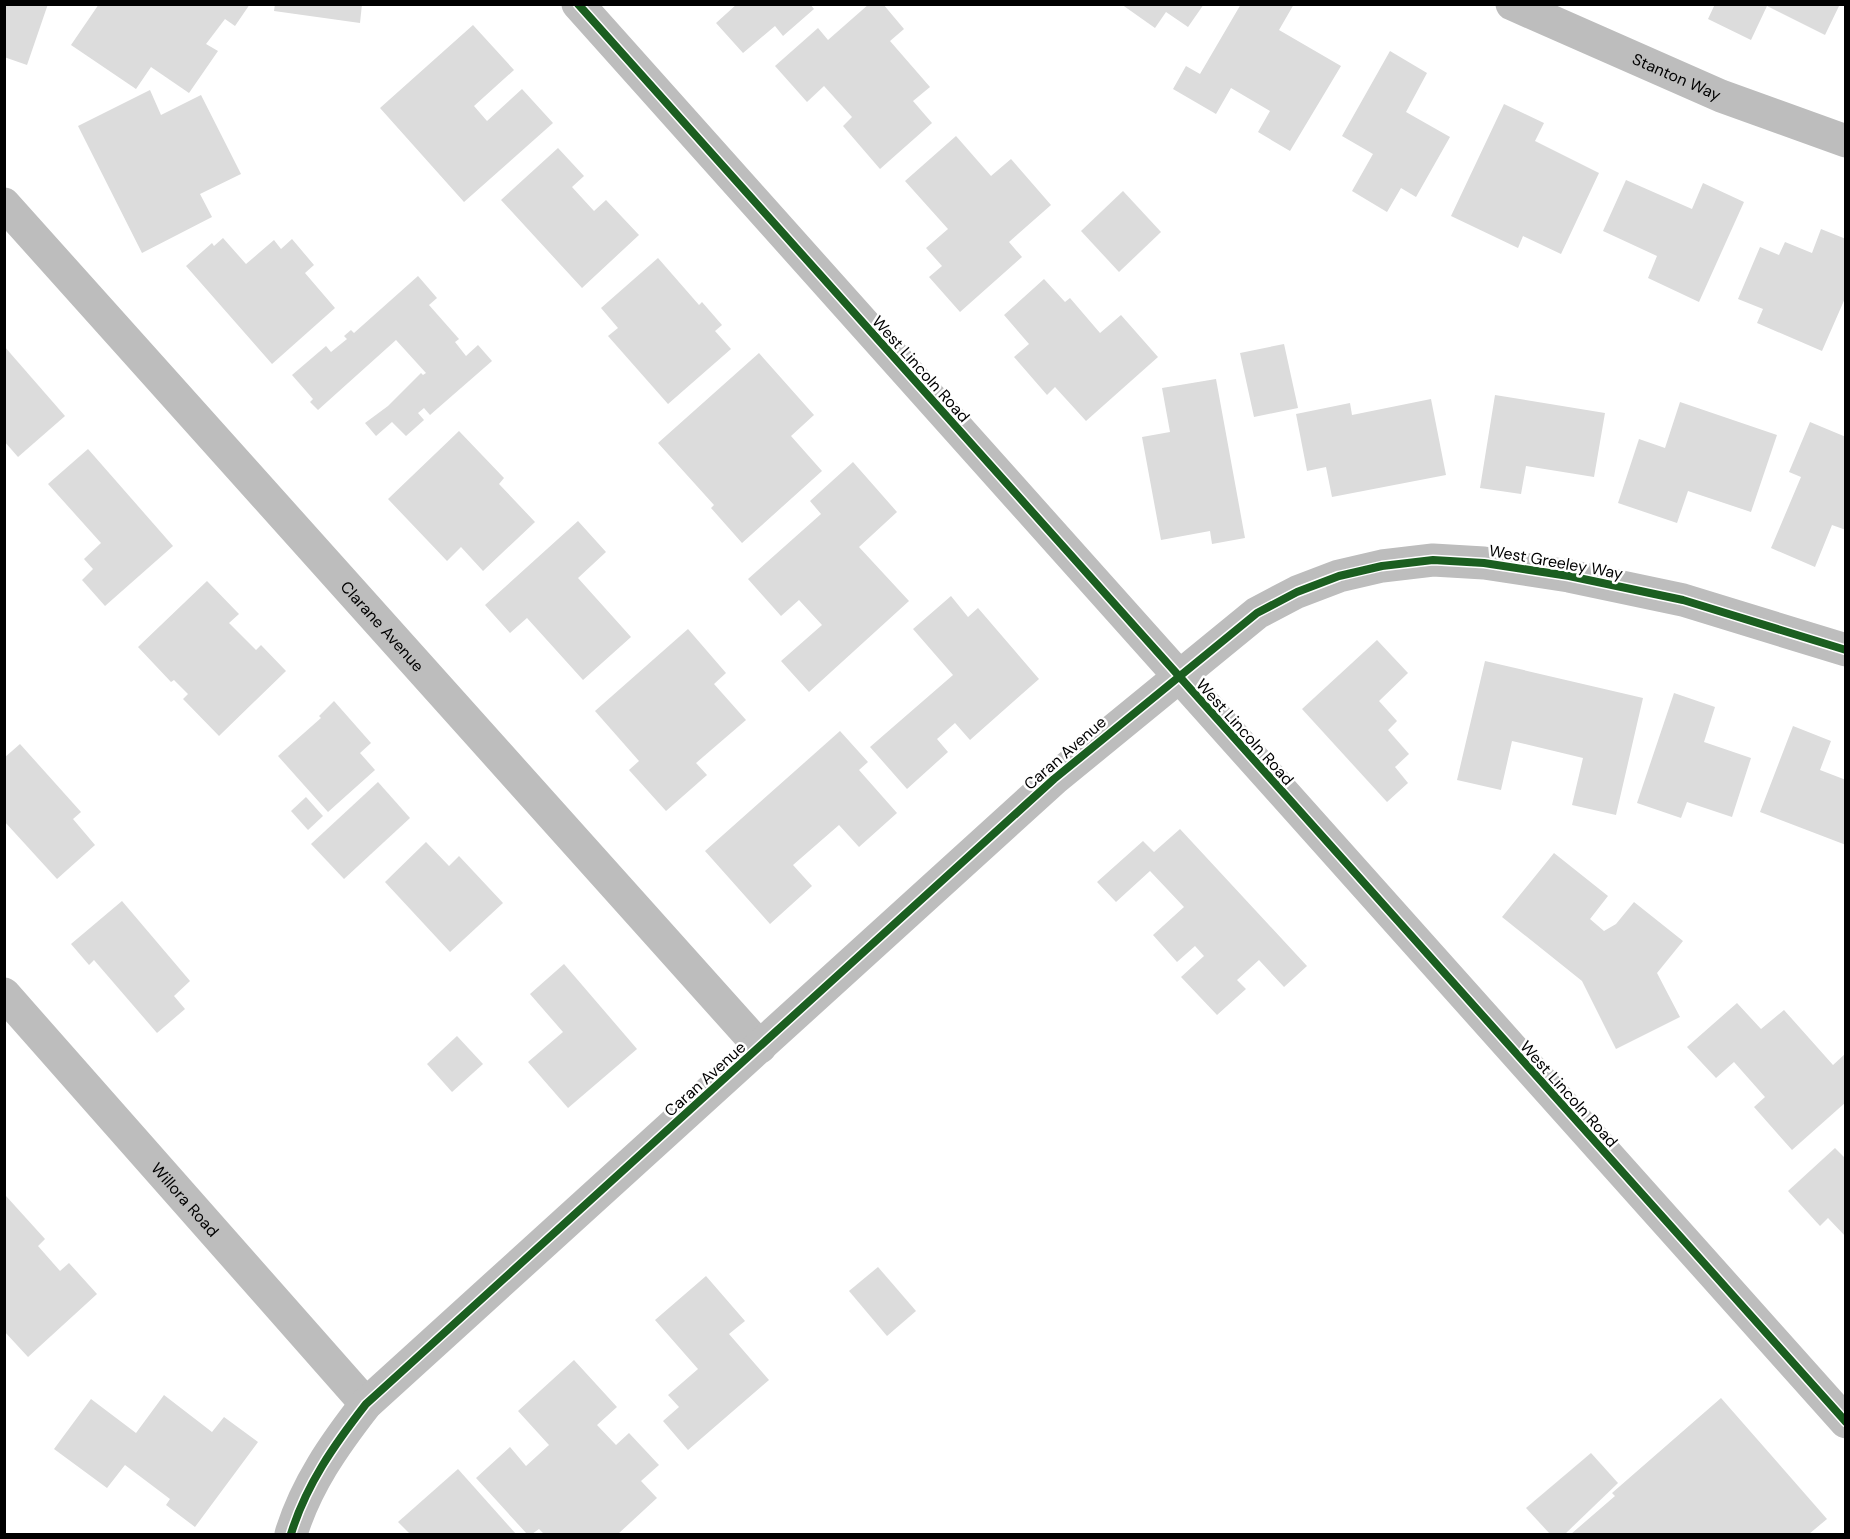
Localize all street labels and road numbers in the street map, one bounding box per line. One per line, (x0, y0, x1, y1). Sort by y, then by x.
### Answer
street label: Stanton Way (1629, 48, 1724, 105)
street label: West Lincoln Road (868, 311, 974, 427)
street label: West Greeley Way (1487, 540, 1625, 584)
street label: Clarane Avenue (336, 576, 429, 676)
street label: West Lincoln Road (1192, 674, 1298, 790)
street label: Caran Avenue (1019, 711, 1111, 795)
street label: West Lincoln Road (1516, 1036, 1622, 1152)
street label: Caran Avenue (660, 1037, 750, 1121)
street label: Willora Road (147, 1158, 224, 1241)

